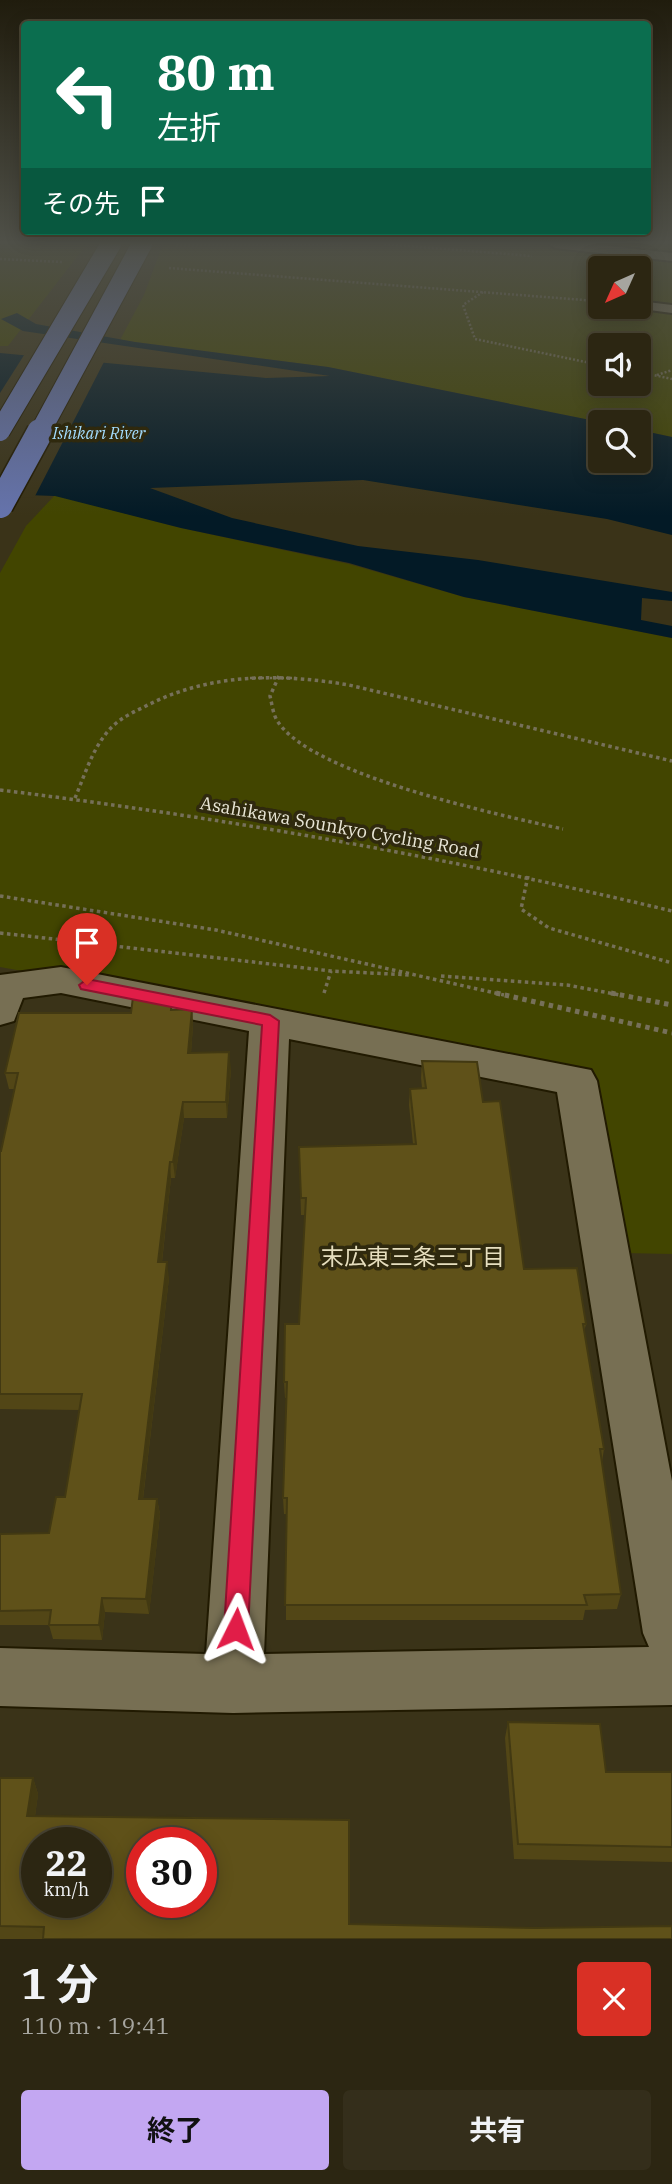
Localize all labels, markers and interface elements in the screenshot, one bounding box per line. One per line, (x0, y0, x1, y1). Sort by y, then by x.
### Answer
text: 80 m (157, 40, 275, 103)
icon: left (42, 49, 133, 140)
text: 左折 (157, 106, 221, 148)
icon: arrive (134, 182, 172, 220)
text: その先 (42, 186, 120, 220)
north arrow (588, 256, 651, 318)
map controls (588, 256, 651, 473)
button: sound (588, 333, 651, 396)
button: search (588, 410, 651, 473)
water label: Ishikari River (52, 423, 147, 443)
street label: Asahikawa Sounkyo Cycling Road (198, 791, 482, 863)
pin (57, 913, 117, 985)
icon: arrive (68, 924, 106, 962)
district label: 末広東三条三丁目 (321, 1241, 505, 1271)
position arrow (199, 1592, 273, 1666)
speed limit sign: 30 (126, 1827, 217, 1918)
text: 22 (45, 1840, 88, 1886)
text: km/h (44, 1878, 89, 1901)
text: 1 分 (21, 1956, 98, 2011)
button: close (577, 1962, 651, 2036)
text: 110 m · 19:41 (21, 2010, 170, 2040)
button: 終了 (21, 2090, 329, 2170)
button: 共有 (343, 2090, 651, 2170)

